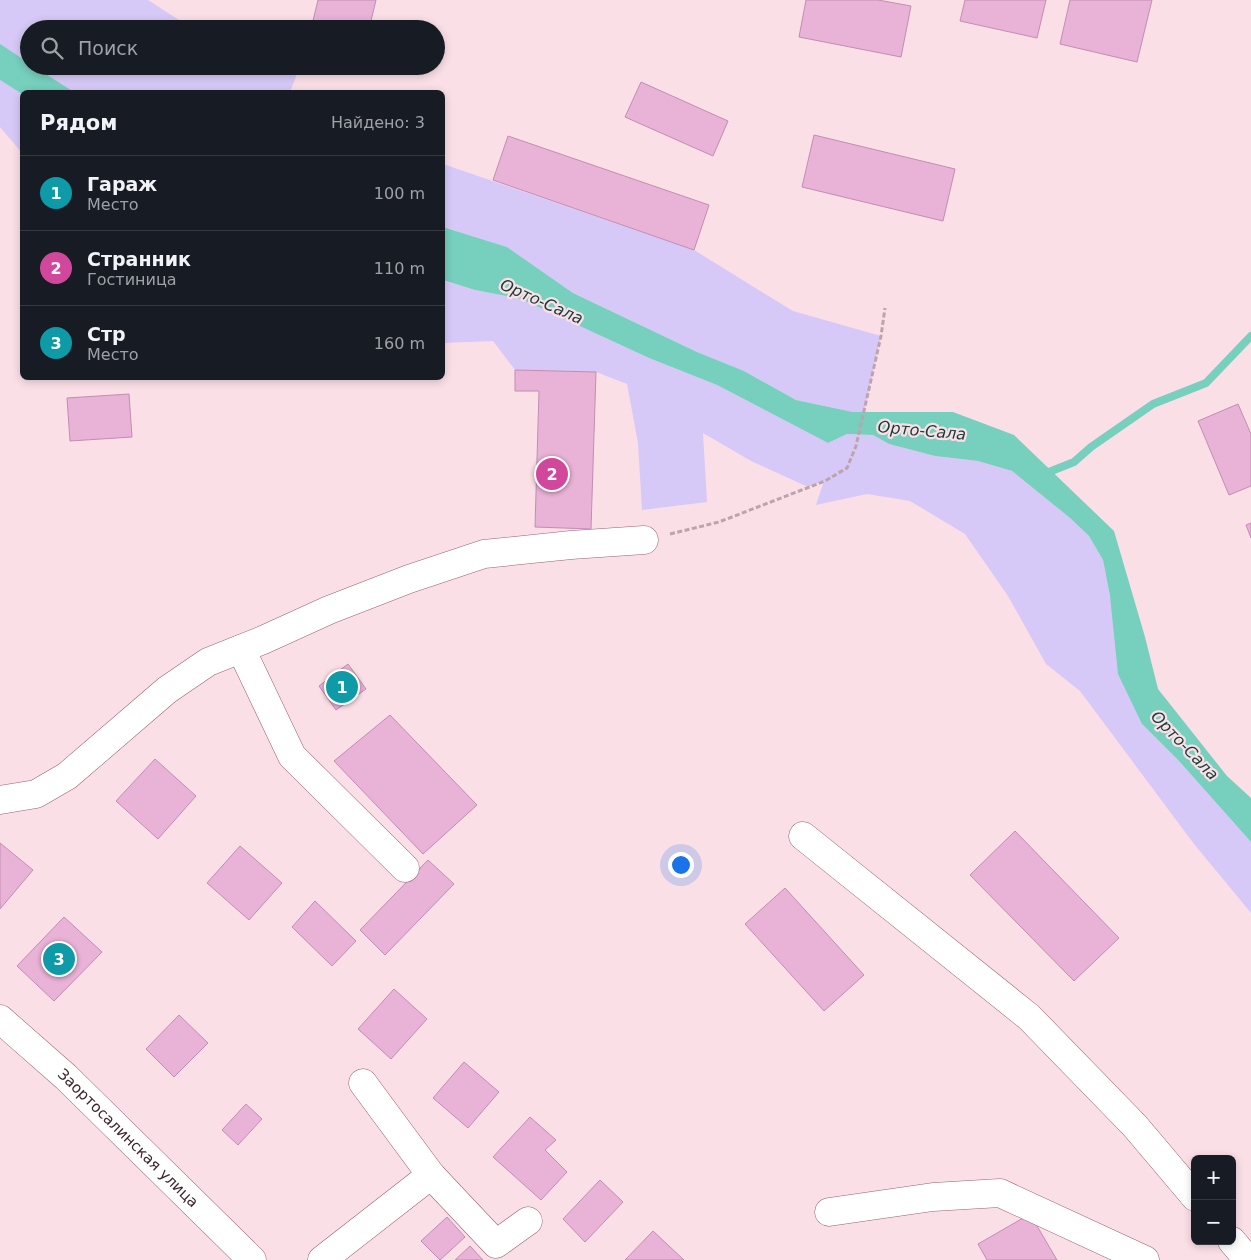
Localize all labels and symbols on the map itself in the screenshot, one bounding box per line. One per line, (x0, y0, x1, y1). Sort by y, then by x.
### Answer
water label: Орто-Сала (497, 275, 586, 328)
water label: Орто-Сала (877, 417, 967, 444)
pin: 2 (536, 455, 568, 493)
pin: 1 (326, 668, 358, 706)
water label: Орто-Сала (1147, 707, 1222, 784)
your location (668, 852, 694, 878)
pin: 3 (43, 940, 75, 978)
street label: Заортосалинская улица (54, 1065, 202, 1211)

